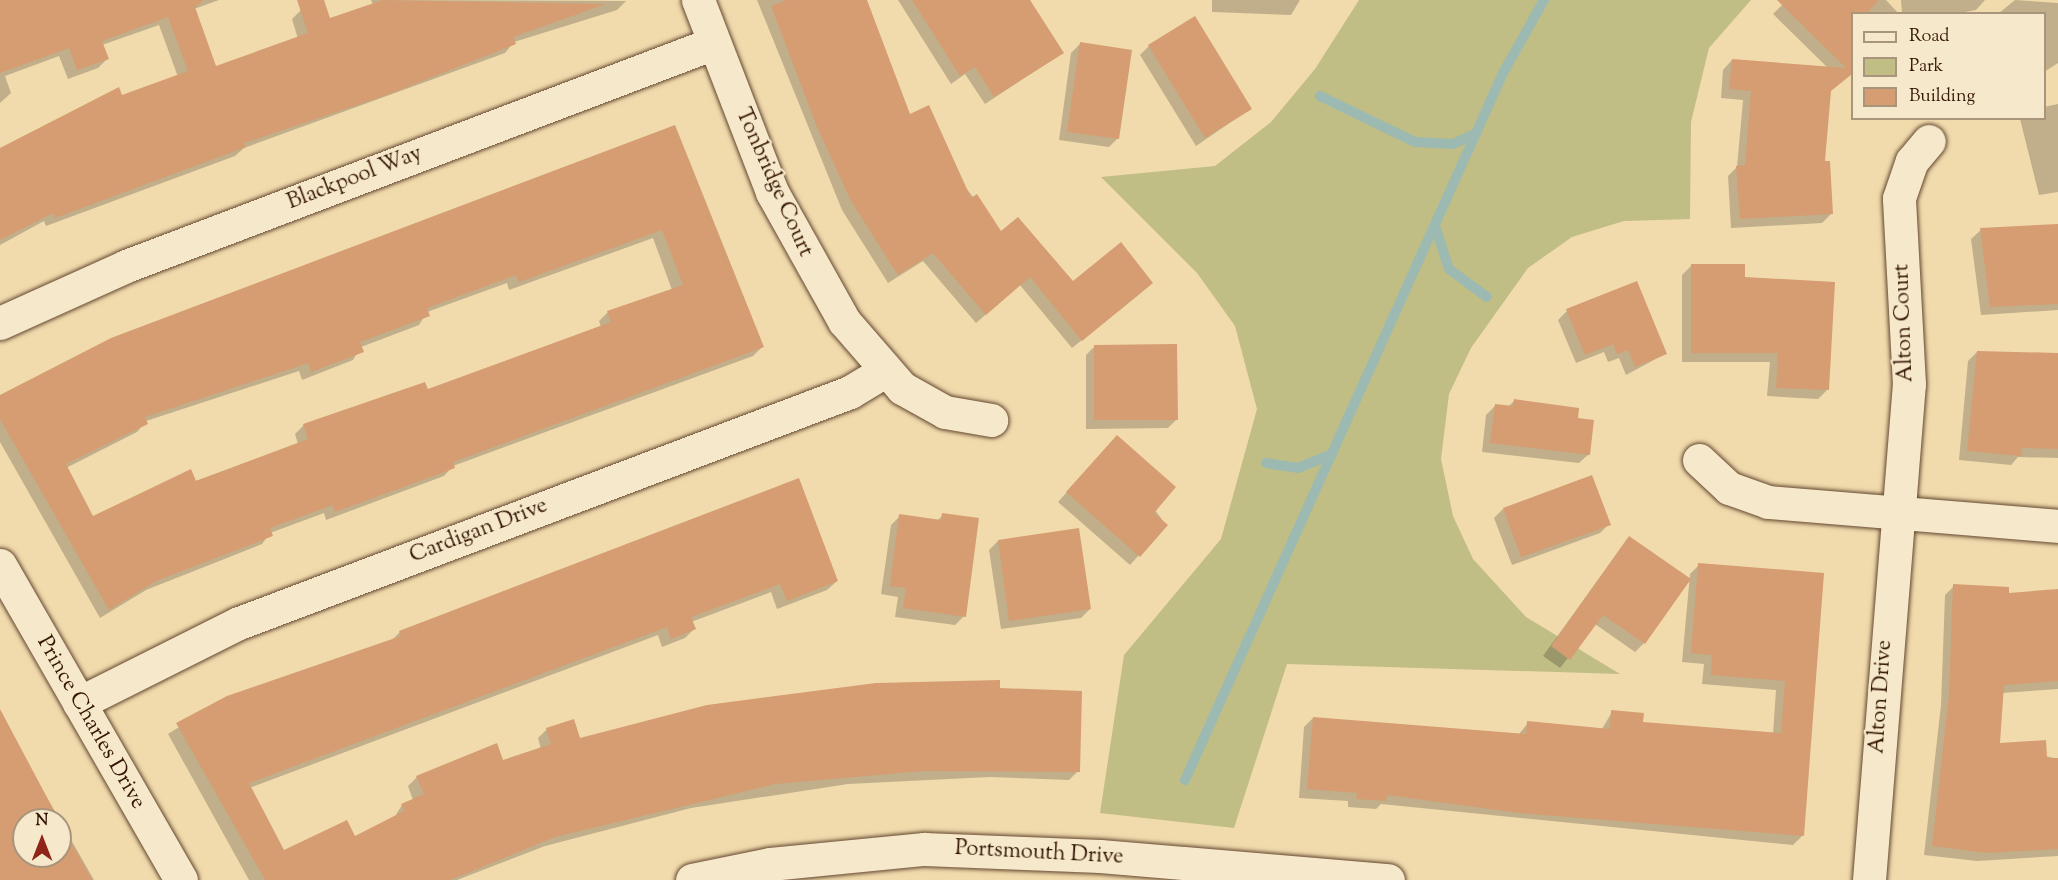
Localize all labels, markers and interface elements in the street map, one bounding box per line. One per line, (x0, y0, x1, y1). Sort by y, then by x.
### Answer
legend (1851, 12, 2046, 120)
text: Road (1909, 24, 1949, 50)
text: Park (1909, 54, 1943, 80)
text: Building (1909, 84, 1975, 110)
street label: Tonbridge Court (728, 104, 818, 262)
street label: Blackpool Way (284, 141, 426, 217)
street label: Alton Court (1890, 263, 1920, 383)
street label: Cardigan Drive (406, 494, 552, 570)
street label: Prince Charles Drive (30, 632, 150, 814)
street label: Alton Drive (1865, 639, 1899, 755)
north arrow (12, 808, 72, 868)
text: N (36, 810, 48, 833)
street label: Portsmouth Drive (954, 836, 1124, 872)

